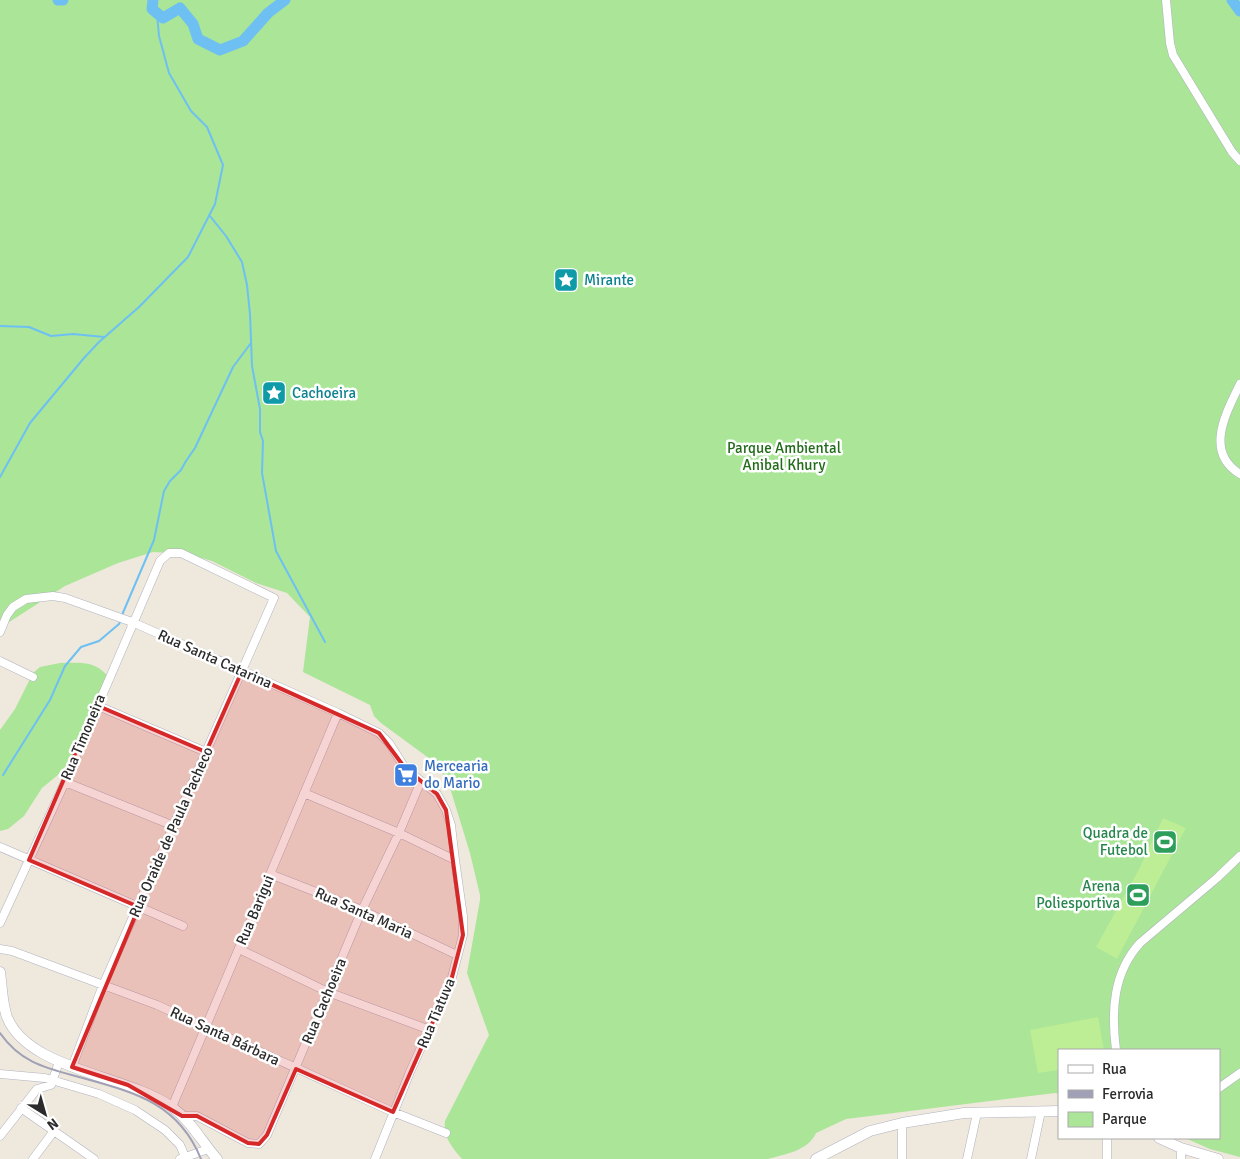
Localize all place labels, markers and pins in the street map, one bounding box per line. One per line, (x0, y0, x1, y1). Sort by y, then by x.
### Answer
place icon: Mirante (553, 267, 579, 293)
place label: Mirante (584, 271, 634, 289)
place icon: Cachoeira (261, 380, 287, 406)
place label: Cachoeira (292, 384, 356, 402)
place label: Mercearia do Mario (424, 757, 488, 792)
supermarket icon: Mercearia do Mario (393, 762, 419, 788)
place label: Quadra de Futebol (1083, 824, 1148, 859)
sports icon: Quadra de Futebol (1152, 829, 1178, 855)
place label: Arena Poliesportiva (1036, 877, 1120, 912)
sports icon: Arena Poliesportiva (1125, 882, 1151, 908)

